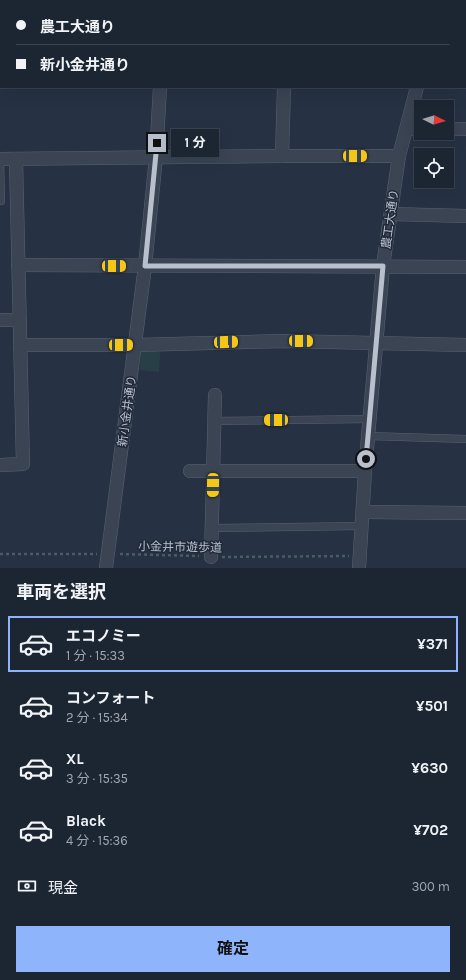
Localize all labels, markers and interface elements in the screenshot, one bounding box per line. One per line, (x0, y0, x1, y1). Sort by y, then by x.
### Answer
text: 農工大通り (40, 18, 115, 36)
text: 新小金井通り (40, 56, 130, 74)
north arrow (414, 100, 454, 140)
map controls (414, 100, 454, 188)
callout: 1 分 (171, 129, 219, 157)
route end (148, 134, 166, 152)
text: 1 分 (185, 135, 205, 150)
button: locate (414, 148, 454, 188)
car (343, 150, 367, 162)
street label: 農工大通り (379, 188, 401, 250)
car (102, 260, 126, 272)
car (289, 335, 313, 347)
car (214, 336, 238, 348)
car (109, 339, 133, 351)
street label: 新小金井通り (115, 374, 139, 448)
car (264, 414, 288, 426)
route start (357, 450, 375, 468)
car (207, 473, 219, 497)
street label: 小金井市遊歩道 (138, 539, 222, 555)
text: 車両を選択 (16, 581, 106, 603)
icon: car (18, 626, 54, 662)
text: エコノミー (66, 627, 141, 645)
text: ¥371 (417, 635, 448, 653)
text: 1 分 · 15:33 (66, 648, 125, 663)
icon: car (18, 688, 54, 724)
text: コンフォート (66, 689, 156, 707)
text: ¥501 (416, 697, 448, 715)
text: 2 分 · 15:34 (66, 710, 128, 725)
icon: car (18, 750, 54, 786)
text: XL (66, 750, 84, 768)
text: ¥630 (411, 759, 448, 777)
text: 3 分 · 15:35 (66, 771, 128, 786)
icon: car (18, 812, 54, 848)
text: Black (66, 812, 106, 830)
text: ¥702 (413, 821, 448, 839)
text: 4 分 · 15:36 (66, 833, 128, 848)
icon: cash (16, 875, 38, 897)
text: 現金 (48, 879, 78, 897)
text: 300 m (412, 879, 450, 894)
button: 確定 (16, 926, 450, 972)

